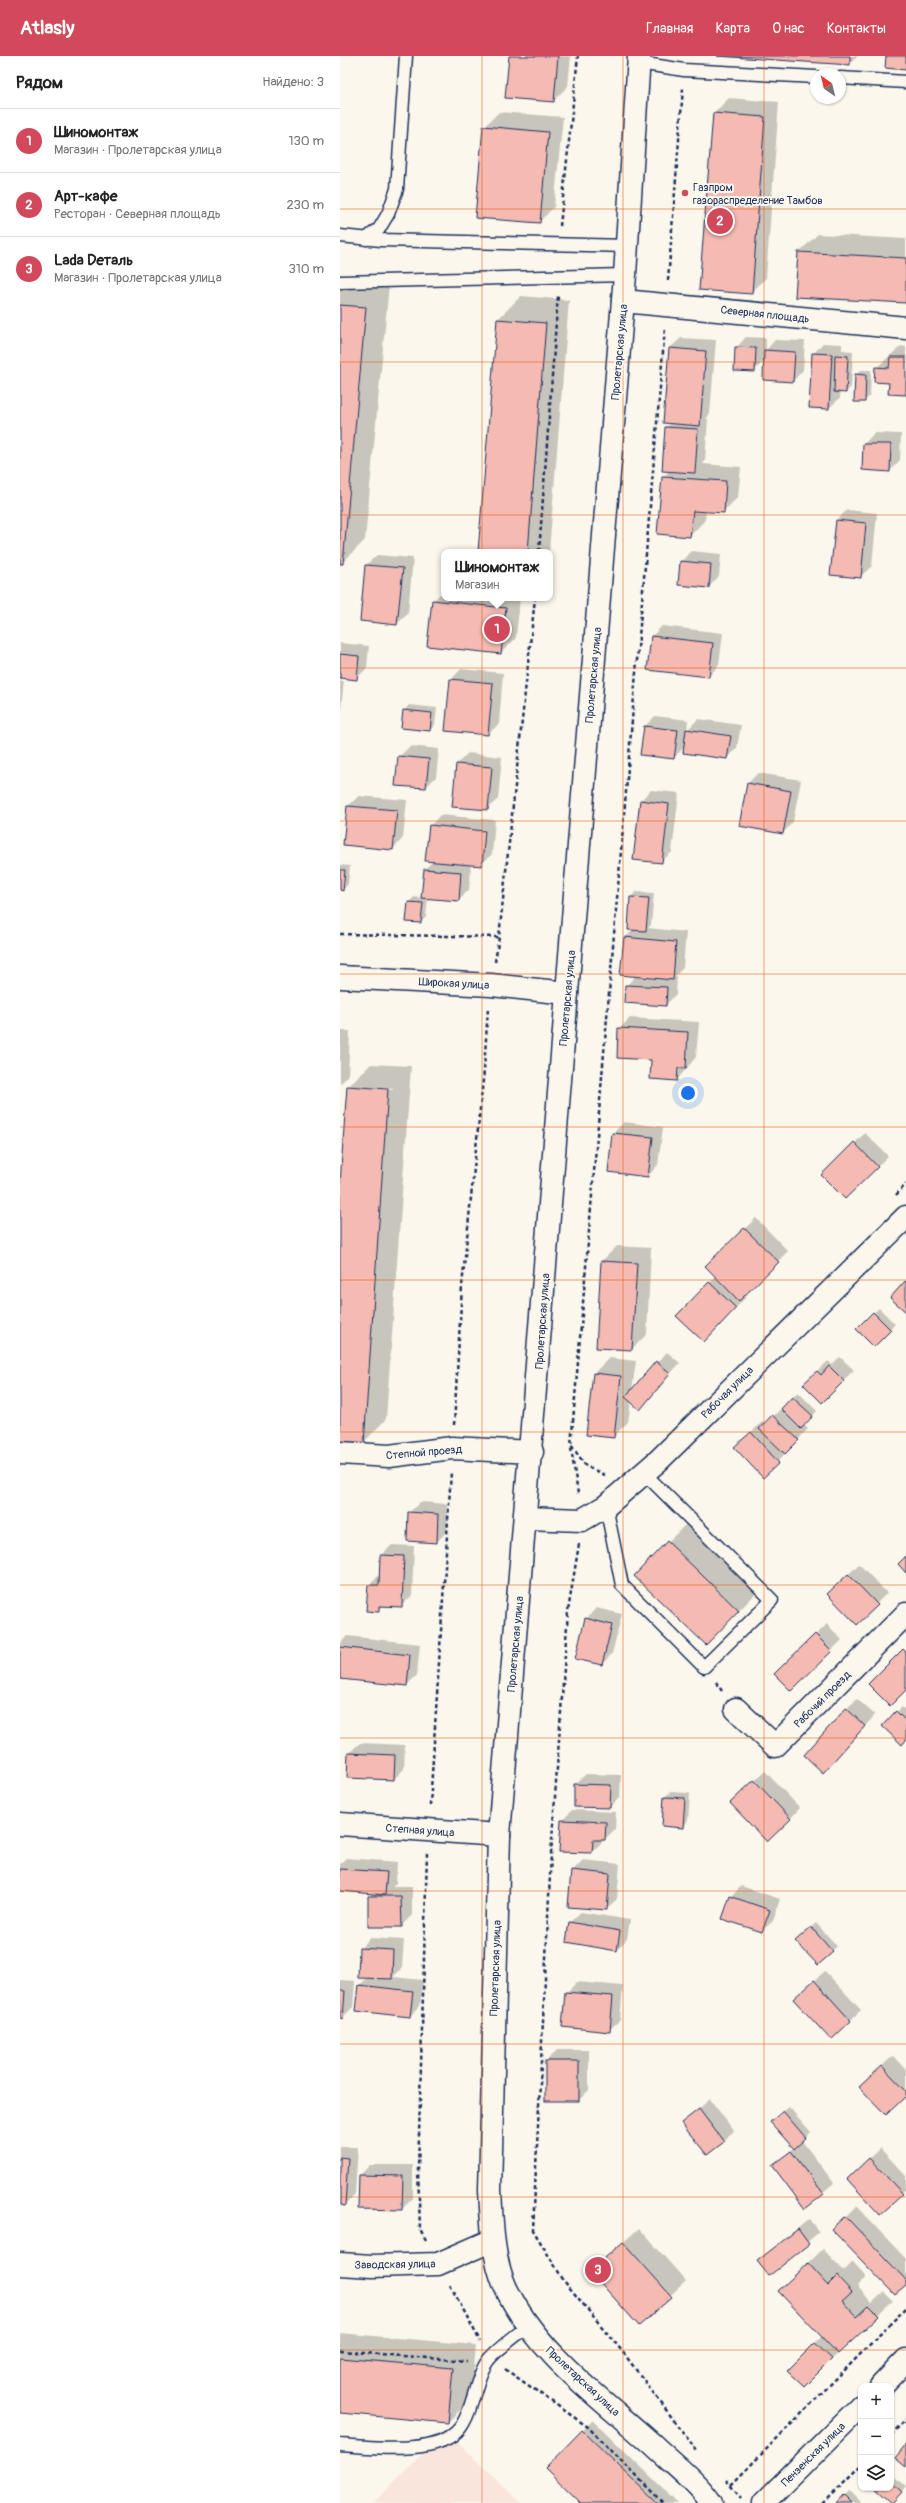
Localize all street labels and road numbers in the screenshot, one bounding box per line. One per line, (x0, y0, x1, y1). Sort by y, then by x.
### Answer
street label: Северная площадь (720, 303, 810, 326)
street label: Пролетарская улица (609, 304, 630, 400)
street label: Пролетарская улица (583, 627, 604, 723)
street label: Пролетарская улица (557, 950, 578, 1046)
street label: Широкая улица (418, 975, 490, 992)
street label: Пролетарская улица (533, 1273, 552, 1369)
street label: Рабочая улица (699, 1364, 756, 1421)
street label: Степной проезд (385, 1443, 463, 1462)
street label: Пролетарская улица (505, 1596, 526, 1692)
street label: Рабочий проезд (791, 1668, 854, 1730)
street label: Степная улица (385, 1822, 455, 1839)
street label: Пролетарская улица (487, 1920, 504, 2016)
street label: Заводская улица (354, 2257, 436, 2272)
street label: Пролетарская улица (543, 2344, 622, 2419)
street label: Пензенская улица (779, 2420, 848, 2489)

